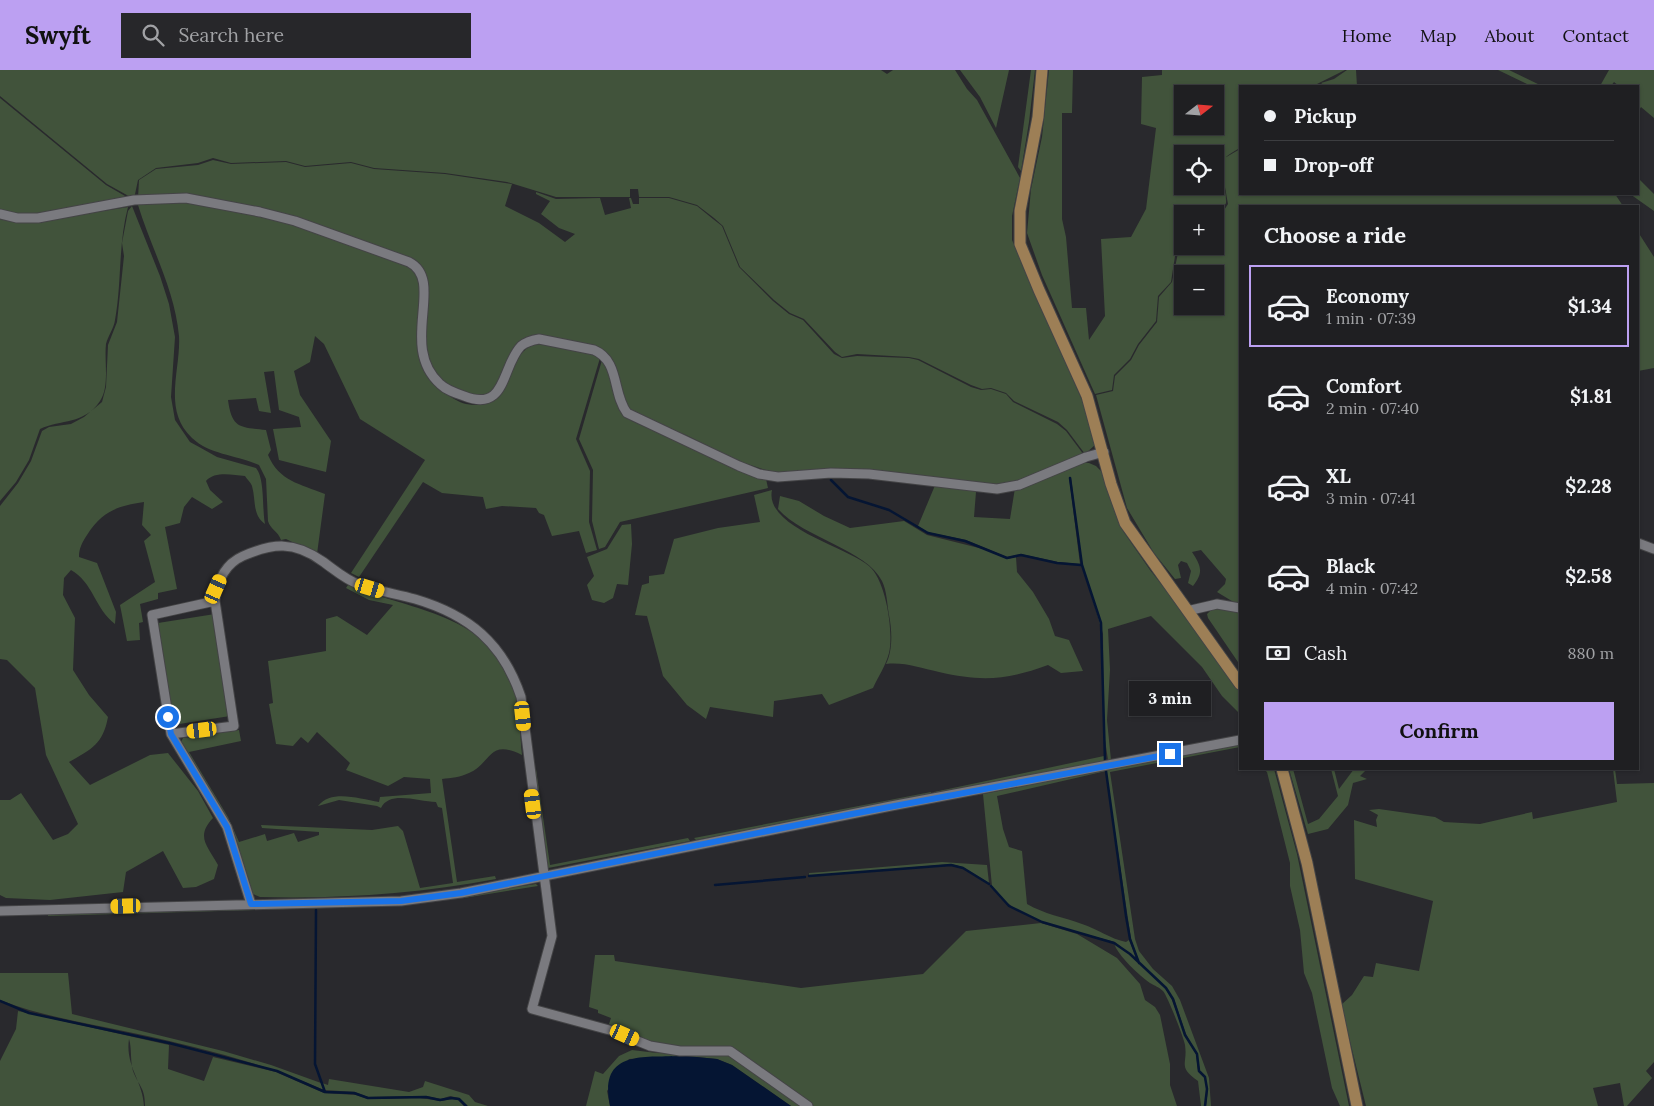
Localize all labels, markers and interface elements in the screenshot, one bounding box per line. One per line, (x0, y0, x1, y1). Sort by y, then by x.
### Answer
search box (121, 13, 471, 58)
text: Swyft (25, 20, 91, 51)
icon: search (139, 21, 167, 49)
text: Search here (179, 23, 284, 47)
text: Home (1342, 24, 1392, 47)
text: Map (1420, 24, 1456, 47)
text: About (1484, 24, 1534, 47)
text: Contact (1562, 24, 1629, 47)
north arrow (1174, 85, 1224, 135)
map controls (1174, 85, 1224, 315)
text: Pickup (1294, 104, 1357, 128)
button: locate (1174, 145, 1224, 195)
text: Drop-off (1294, 153, 1373, 177)
button: + (1174, 205, 1224, 255)
text: Choose a ride (1264, 221, 1406, 249)
button: − (1174, 265, 1224, 315)
icon: car (1266, 284, 1311, 329)
text: Economy (1326, 284, 1409, 308)
text: $1.34 (1568, 294, 1612, 318)
text: 1 min · 07:39 (1326, 308, 1416, 328)
icon: car (1266, 374, 1311, 419)
text: Comfort (1326, 374, 1402, 398)
text: $1.81 (1570, 384, 1612, 408)
text: 2 min · 07:40 (1326, 398, 1419, 418)
icon: car (1266, 464, 1311, 509)
text: XL (1326, 464, 1351, 488)
text: $2.28 (1565, 474, 1612, 498)
text: 3 min · 07:41 (1326, 488, 1416, 508)
icon: car (1266, 554, 1311, 599)
text: Black (1326, 554, 1375, 578)
text: $2.58 (1565, 564, 1612, 588)
car (203, 572, 228, 606)
car (353, 576, 386, 600)
text: 4 min · 07:42 (1326, 578, 1418, 598)
icon: cash (1264, 639, 1292, 667)
text: Cash (1304, 641, 1347, 665)
text: 880 m (1568, 643, 1614, 663)
callout: 3 min (1129, 682, 1211, 716)
text: 3 min (1148, 688, 1192, 708)
car (513, 700, 532, 732)
button: Confirm (1264, 702, 1614, 760)
route start (157, 706, 179, 728)
car (186, 721, 217, 739)
route end (1159, 743, 1181, 765)
car (523, 788, 542, 820)
car (110, 898, 141, 914)
car (608, 1022, 641, 1048)

